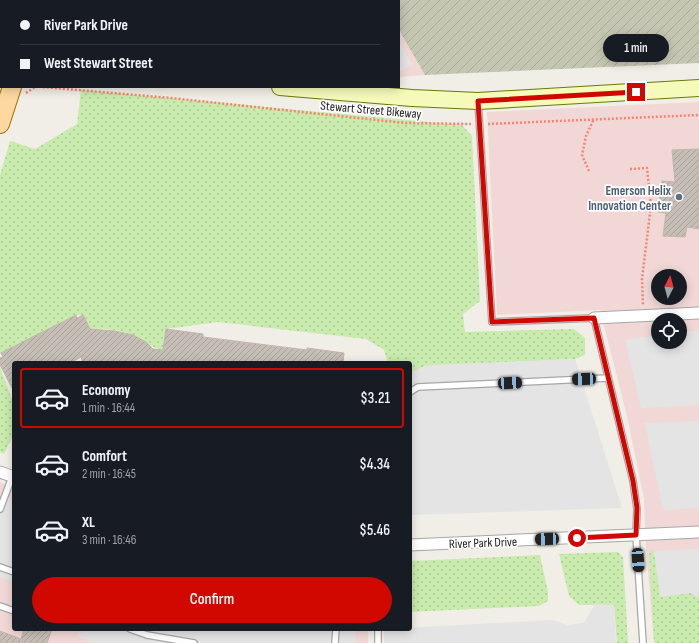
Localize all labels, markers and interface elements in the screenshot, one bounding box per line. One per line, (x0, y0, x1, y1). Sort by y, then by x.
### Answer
text: River Park Drive (44, 16, 128, 35)
callout: 1 min (603, 34, 669, 62)
text: 1 min (624, 40, 648, 56)
text: West Stewart Street (44, 54, 153, 73)
route end (627, 83, 645, 101)
street label: Stewart Street Bikeway (320, 98, 422, 122)
place label: Emerson Helix Innovation Center (588, 183, 672, 214)
marker: Emerson Helix Innovation Center (674, 192, 684, 202)
north arrow (651, 269, 687, 305)
map controls (651, 269, 687, 349)
button: locate (651, 313, 687, 349)
car (572, 373, 596, 385)
car (498, 376, 522, 390)
icon: car (34, 380, 70, 416)
text: Economy (82, 381, 131, 400)
text: $3.21 (360, 389, 390, 408)
text: 1 min · 16:44 (82, 400, 135, 416)
icon: car (34, 446, 70, 482)
text: Comfort (82, 447, 127, 466)
text: $4.34 (359, 455, 390, 474)
text: 2 min · 16:45 (82, 466, 136, 482)
icon: car (34, 512, 70, 548)
text: XL (82, 513, 95, 532)
text: $5.46 (359, 521, 390, 540)
route start (568, 529, 586, 547)
text: 3 min · 16:46 (82, 532, 136, 548)
car (535, 533, 559, 545)
street label: River Park Drive (449, 534, 517, 552)
car (631, 548, 645, 572)
button: Confirm (32, 577, 392, 623)

